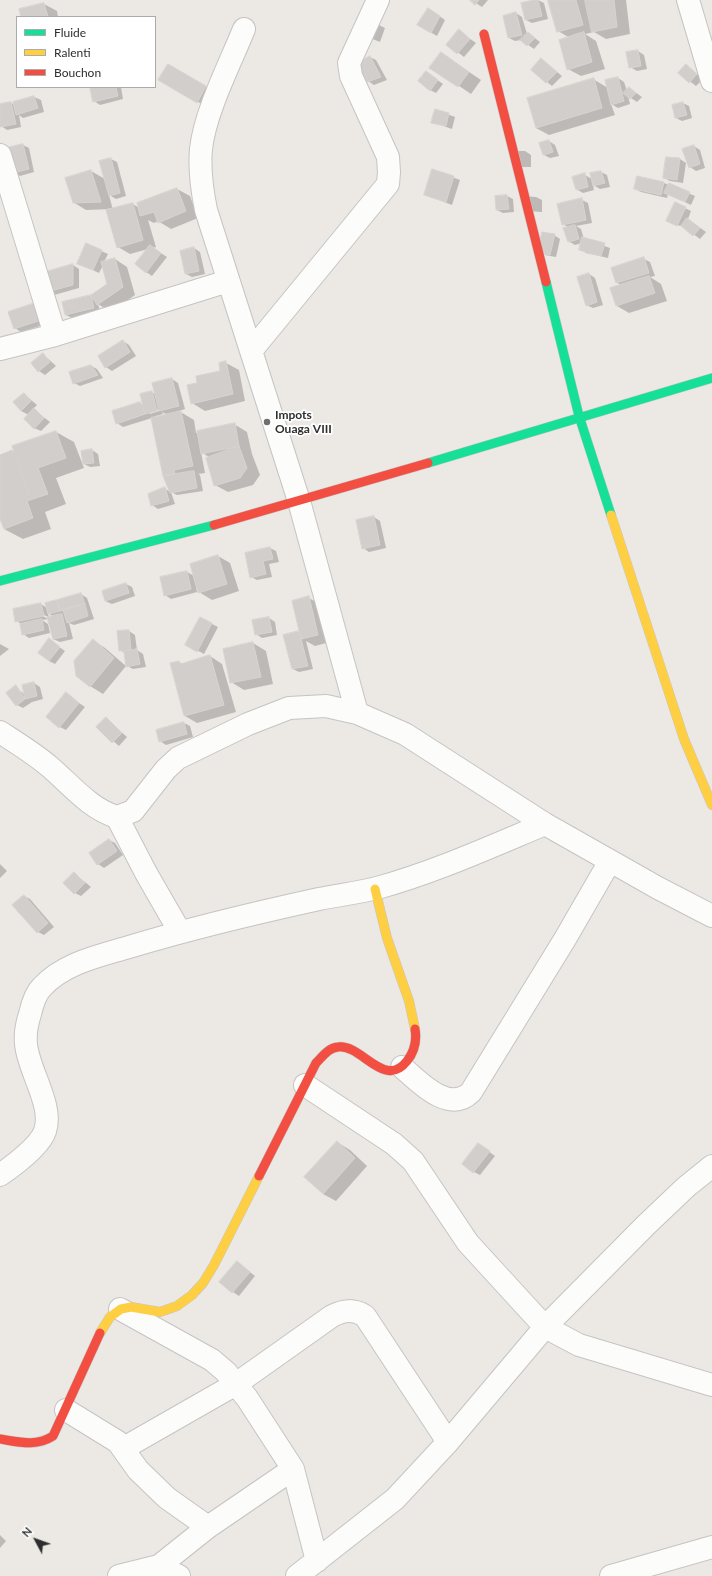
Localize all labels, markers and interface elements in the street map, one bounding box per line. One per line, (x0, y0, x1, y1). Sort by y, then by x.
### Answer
legend (16, 16, 156, 88)
text: Fluide (54, 25, 86, 40)
text: Ralenti (54, 45, 91, 60)
text: Bouchon (54, 65, 101, 80)
place label: Impots Ouaga VIII (275, 408, 332, 436)
marker: Impots Ouaga VIII (262, 417, 272, 427)
north arrow (16, 1520, 56, 1560)
text: N (19, 1524, 34, 1539)

